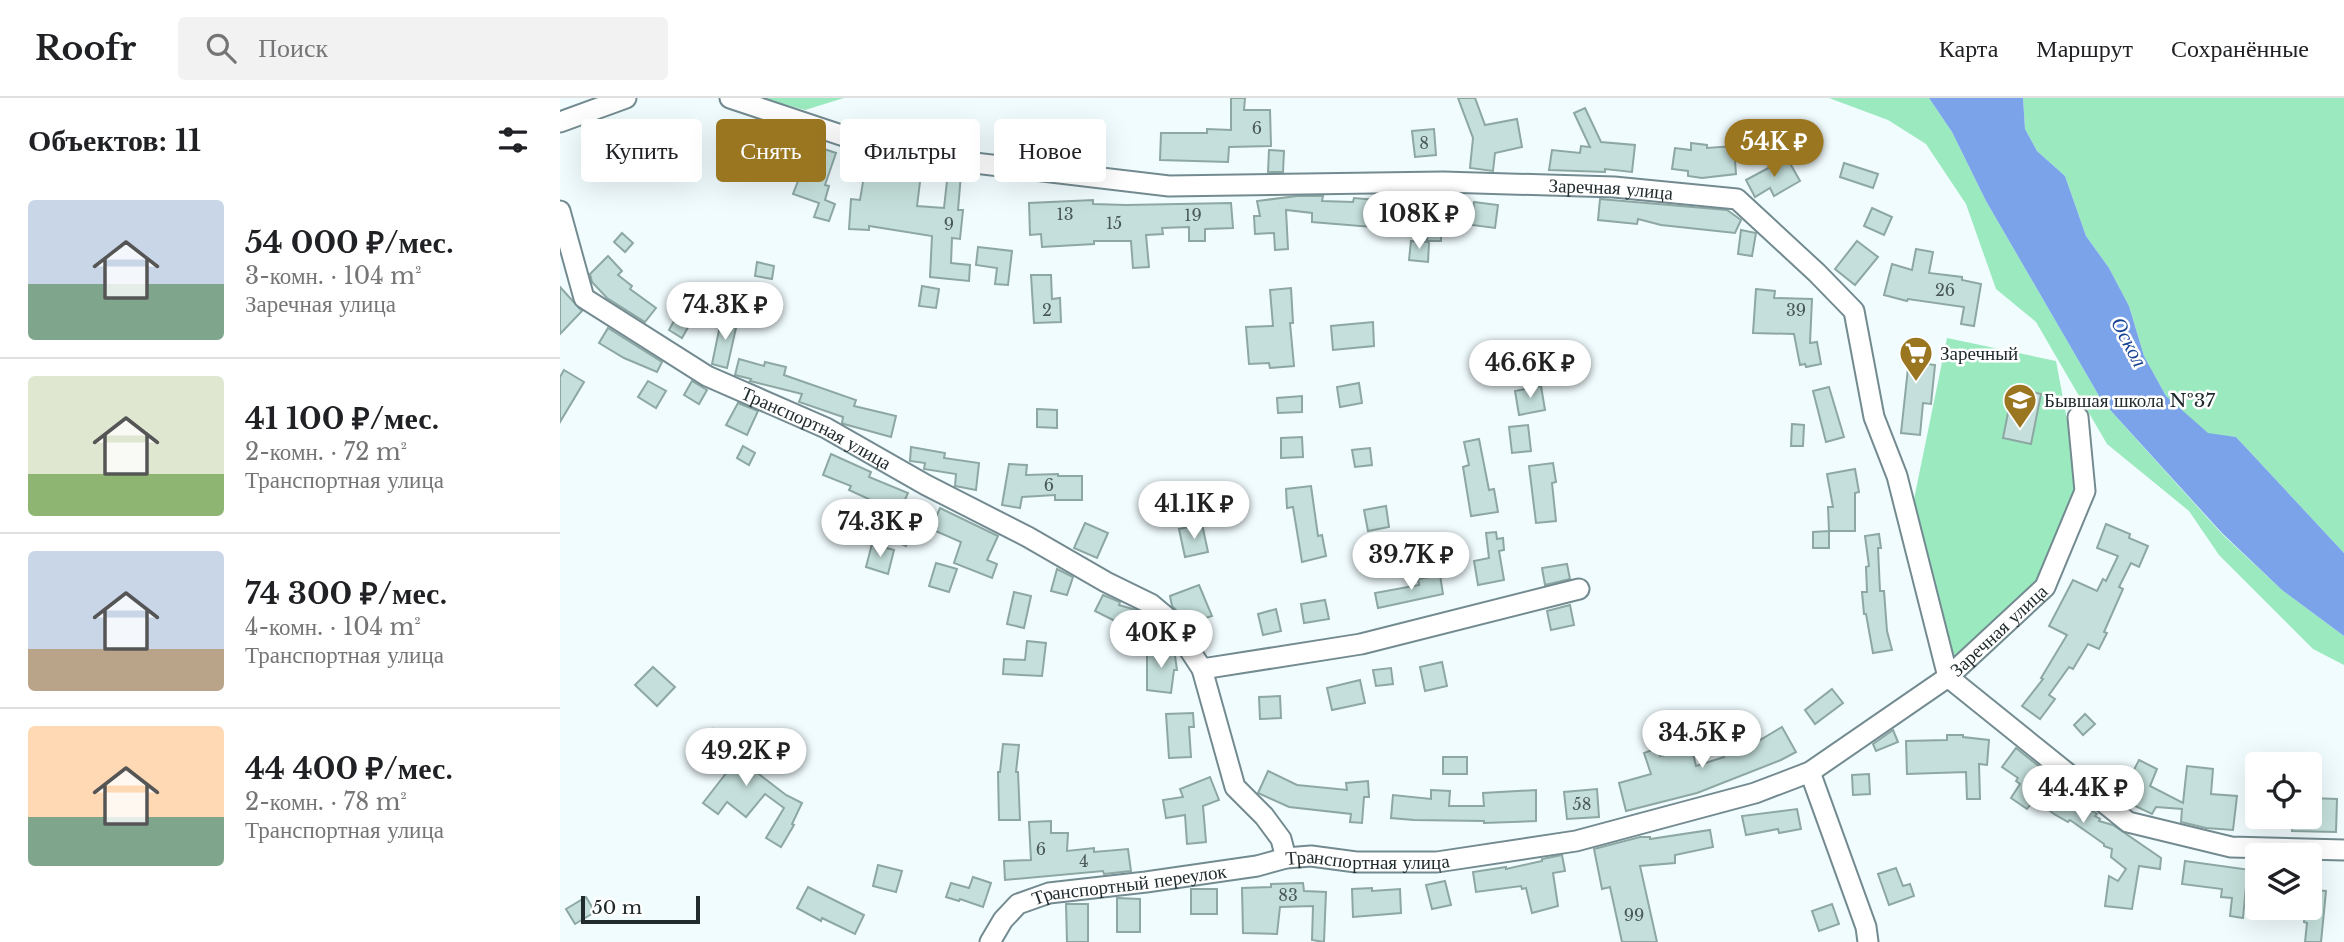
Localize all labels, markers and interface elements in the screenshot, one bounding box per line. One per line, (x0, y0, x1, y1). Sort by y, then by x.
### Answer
search box (178, 17, 668, 80)
text: Roofr (35, 28, 136, 69)
icon: search (202, 29, 240, 67)
text: Поиск (258, 32, 328, 64)
text: Карта (1939, 34, 1998, 63)
text: Маршрут (2036, 34, 2133, 63)
text: Сохранённые (2171, 34, 2309, 63)
house number: 6 (1252, 118, 1262, 138)
chip: Купить (581, 119, 702, 182)
chip: Снять (716, 119, 826, 182)
chip: Фильтры (840, 119, 980, 182)
chip: Новое (994, 119, 1106, 182)
pin: 54K ₽ (1725, 120, 1823, 179)
icon: filters (494, 121, 532, 159)
text: Объектов: 11 (28, 122, 201, 159)
text: 54K ₽ (1741, 128, 1807, 156)
house number: 8 (1419, 133, 1429, 153)
street label: Заречная улица (1548, 174, 1675, 204)
pin: 108K ₽ (1362, 192, 1476, 251)
text: 108K ₽ (1379, 200, 1459, 228)
house number: 13 (1057, 204, 1074, 224)
house number: 19 (1184, 205, 1202, 225)
house number: 15 (1106, 213, 1122, 233)
house number: 9 (944, 214, 954, 234)
text: 54 000 ₽/мес. (245, 224, 454, 261)
icon: home (84, 228, 168, 312)
text: 3-комн. · 104 m² (245, 262, 422, 290)
house number: 26 (1935, 280, 1955, 300)
pin: 74.3K ₽ (660, 282, 790, 342)
text: Заречная улица (245, 290, 396, 318)
text: 74.3K ₽ (682, 291, 768, 319)
house number: 2 (1042, 300, 1052, 320)
house number: 39 (1786, 300, 1806, 320)
water label: Оскол (2105, 313, 2153, 371)
supermarket icon: Заречный (1897, 334, 1935, 383)
pin: 46.6K ₽ (1465, 341, 1595, 400)
place label: Заречный (1940, 342, 2018, 365)
text: 46.6K ₽ (1485, 349, 1575, 377)
street label: Транспортная улица (738, 381, 896, 475)
school or university icon: Бывшая школа №37 (2001, 381, 2039, 430)
place label: Бывшая школа №37 (2044, 389, 2216, 412)
text: 41 100 ₽/мес. (245, 400, 439, 437)
icon: home (84, 404, 168, 488)
text: 2-комн. · 72 m² (245, 438, 407, 466)
text: Транспортная улица (245, 466, 444, 494)
house number: 6 (1044, 475, 1054, 495)
pin: 41.1K ₽ (1129, 482, 1259, 541)
text: 41.1K ₽ (1154, 490, 1234, 518)
pin: 74.3K ₽ (815, 500, 945, 559)
text: 74.3K ₽ (837, 508, 923, 536)
pin: 39.7K ₽ (1346, 532, 1476, 592)
text: 39.7K ₽ (1368, 541, 1454, 569)
text: 74 300 ₽/мес. (245, 575, 447, 612)
icon: home (84, 579, 168, 663)
street label: Заречная улица (1945, 579, 2052, 681)
pin: 40K ₽ (1112, 610, 1210, 670)
text: 4-комн. · 104 m² (245, 613, 421, 641)
text: 40K ₽ (1126, 619, 1196, 647)
text: Транспортная улица (245, 641, 444, 669)
pin: 34.5K ₽ (1637, 710, 1767, 770)
text: 34.5K ₽ (1658, 719, 1746, 747)
pin: 49.2K ₽ (681, 728, 811, 788)
text: 49.2K ₽ (701, 737, 791, 765)
text: 44 400 ₽/мес. (245, 750, 453, 787)
map controls (2245, 752, 2322, 920)
button: locate (2245, 752, 2322, 829)
icon: home (84, 754, 168, 838)
pin: 44.4K ₽ (2018, 766, 2148, 825)
text: 44.4K ₽ (2038, 774, 2128, 802)
text: 2-комн. · 78 m² (245, 788, 407, 816)
house number: 58 (1573, 794, 1591, 814)
text: Транспортная улица (245, 816, 444, 844)
house number: 6 (1036, 839, 1046, 859)
button: layers (2245, 843, 2322, 920)
street label: Транспортная улица (1285, 844, 1452, 874)
house number: 4 (1079, 851, 1089, 871)
street label: Транспортный переулок (1029, 859, 1229, 910)
house number: 83 (1278, 885, 1298, 905)
scale bar (581, 893, 700, 925)
text: 50 m (592, 896, 642, 919)
house number: 99 (1624, 905, 1644, 925)

